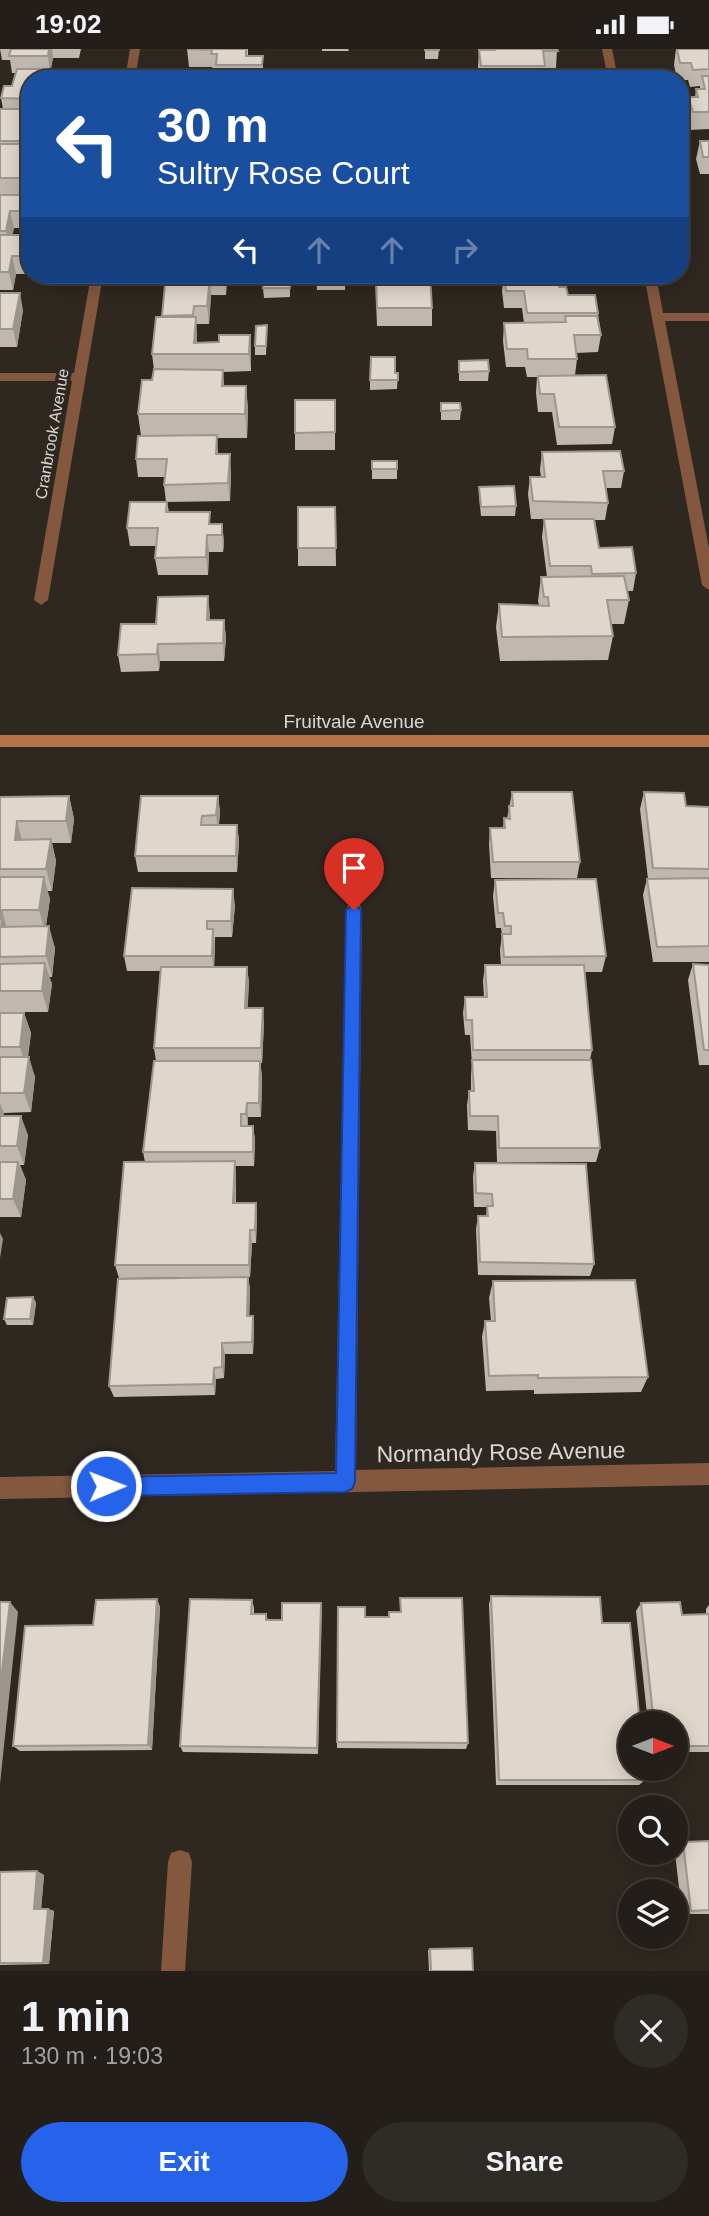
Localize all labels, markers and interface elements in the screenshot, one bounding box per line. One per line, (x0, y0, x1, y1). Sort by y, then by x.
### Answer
text: 19:02 (35, 9, 102, 39)
icon: left (42, 98, 133, 189)
text: 30 m (157, 98, 269, 152)
text: Sultry Rose Court (157, 155, 410, 191)
icon: left (227, 231, 265, 269)
icon: ahead (300, 231, 338, 269)
icon: ahead (373, 231, 411, 269)
icon: right (446, 231, 484, 269)
street label: Cranbrook Avenue (32, 367, 72, 501)
street label: Fruitvale Avenue (283, 711, 425, 732)
pin (324, 838, 384, 910)
icon: arrive (335, 849, 373, 887)
street label: Normandy Rose Avenue (376, 1437, 626, 1467)
position arrow (69, 1449, 143, 1523)
north arrow (618, 1711, 688, 1781)
map controls (618, 1711, 688, 1949)
button: search (618, 1795, 688, 1865)
button: layers (618, 1879, 688, 1949)
text: 1 min (21, 1993, 131, 2040)
button: close (614, 1994, 688, 2068)
text: 130 m · 19:03 (21, 2043, 163, 2069)
button: Exit (21, 2122, 348, 2202)
button: Share (362, 2122, 688, 2202)

